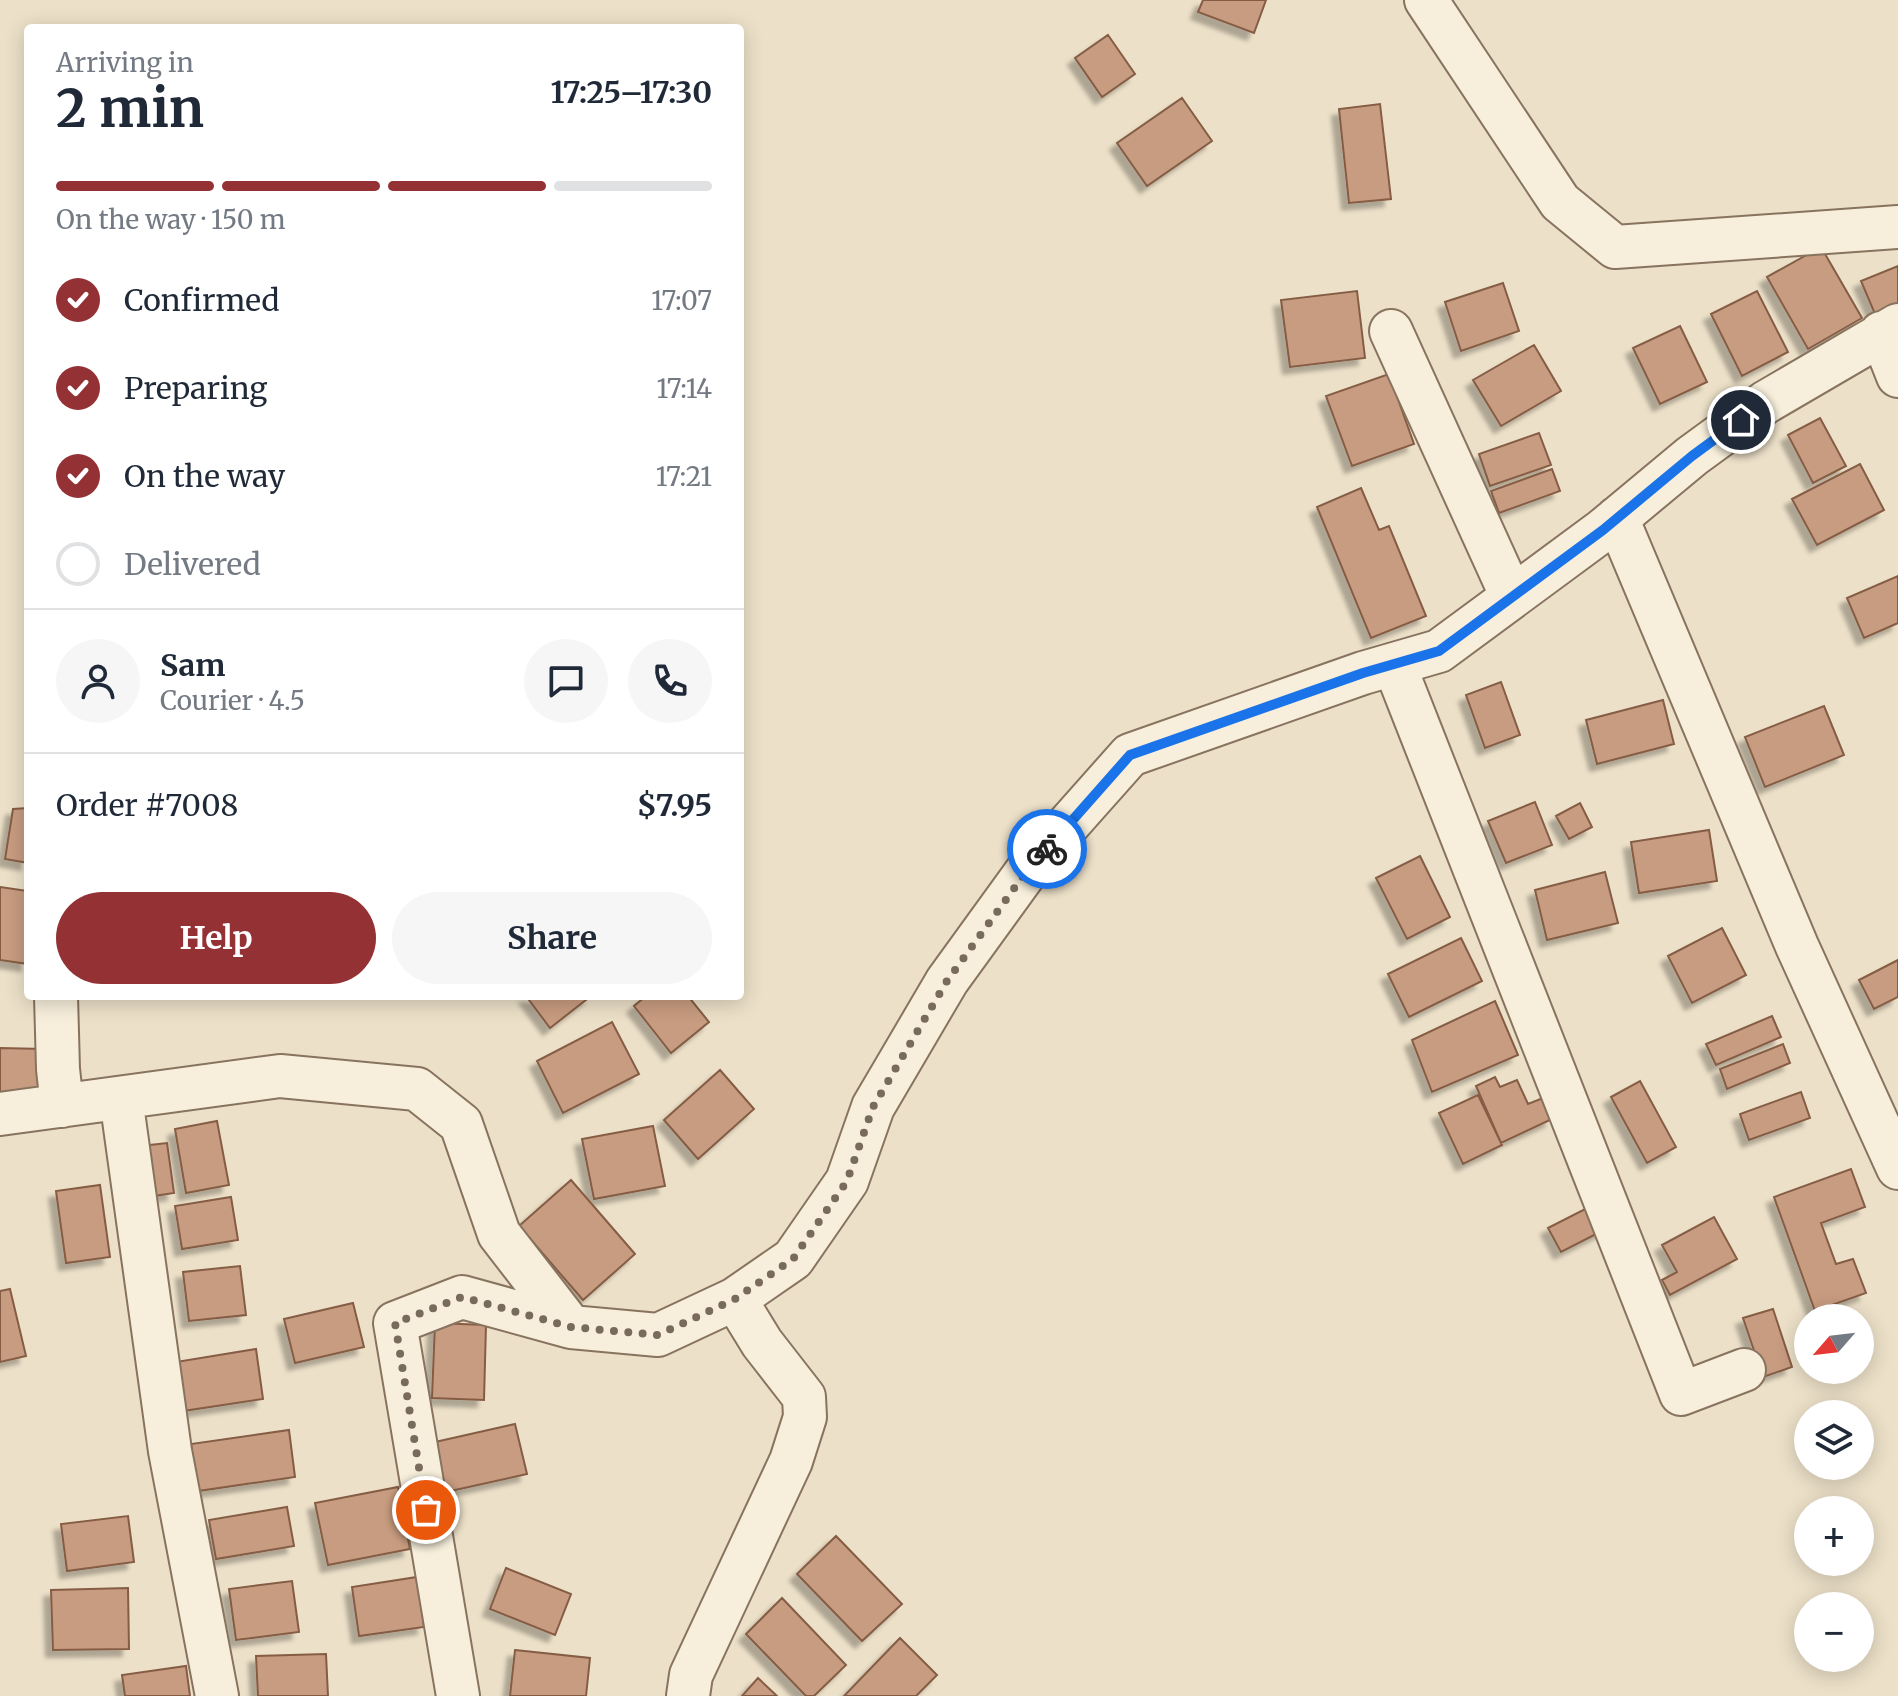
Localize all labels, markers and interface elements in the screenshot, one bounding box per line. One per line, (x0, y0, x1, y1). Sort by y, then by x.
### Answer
text: Arriving in (56, 46, 194, 79)
text: 17:25–17:30 (550, 73, 712, 111)
text: 2 min (56, 76, 204, 141)
text: On the way · 150 m (56, 203, 285, 236)
icon: check (56, 278, 100, 322)
text: Confirmed (124, 281, 279, 319)
text: 17:07 (651, 284, 712, 317)
icon: check (56, 366, 100, 410)
text: Preparing (124, 369, 267, 407)
text: 17:14 (656, 372, 712, 405)
pin (1707, 386, 1775, 454)
icon: home (1719, 398, 1763, 442)
icon: check (56, 454, 100, 498)
text: On the way (124, 457, 285, 495)
text: 17:21 (656, 460, 712, 493)
text: Delivered (124, 545, 261, 583)
button: person (56, 639, 140, 723)
button: chat (524, 639, 608, 723)
button: phone (628, 639, 712, 723)
text: Sam (160, 646, 225, 684)
text: Courier · 4.5 (160, 684, 305, 717)
text: Order #7008 (56, 786, 238, 824)
text: $7.95 (637, 786, 712, 824)
courier (1007, 809, 1087, 889)
icon: bike (1025, 827, 1069, 871)
button: Help (56, 892, 376, 984)
button: Share (392, 892, 712, 984)
north arrow (1794, 1304, 1874, 1384)
map controls (1794, 1304, 1874, 1672)
button: layers (1794, 1400, 1874, 1480)
pin (392, 1476, 460, 1544)
icon: bag (404, 1488, 448, 1532)
button: + (1794, 1496, 1874, 1576)
button: − (1794, 1592, 1874, 1672)

